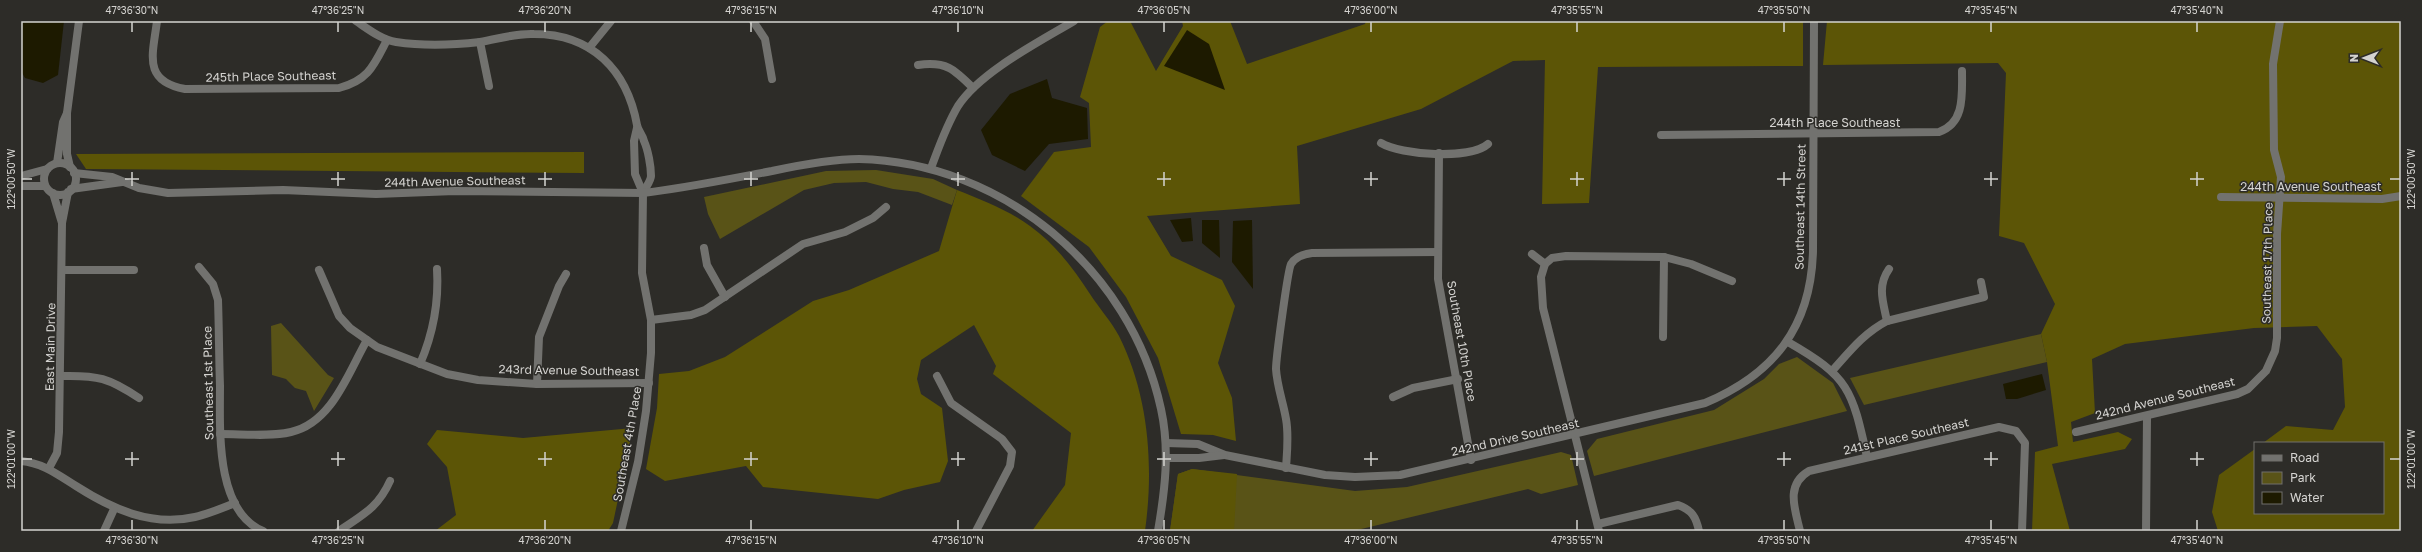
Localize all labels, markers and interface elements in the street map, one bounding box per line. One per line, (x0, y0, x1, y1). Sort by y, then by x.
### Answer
text: 47°36'30"N (106, 4, 158, 16)
text: 47°36'25"N (312, 4, 364, 16)
text: 47°36'20"N (519, 4, 571, 16)
text: 47°36'15"N (725, 4, 777, 16)
text: 47°36'10"N (932, 4, 984, 16)
text: 47°36'05"N (1138, 4, 1190, 16)
text: 47°36'00"N (1344, 4, 1398, 16)
text: 47°35'55"N (1551, 4, 1603, 16)
text: 47°35'50"N (1758, 4, 1810, 16)
text: 47°35'45"N (1965, 4, 2017, 16)
text: 47°35'40"N (2171, 4, 2223, 16)
north arrow (2344, 38, 2384, 78)
text: N (2347, 54, 2360, 62)
street label: 245th Place Southeast (206, 67, 337, 85)
street label: 244th Place Southeast (1770, 115, 1901, 130)
street label: Southeast 14th Street (1791, 144, 1809, 270)
text: 122°00'50"W (5, 148, 17, 209)
text: 122°00'50"W (2405, 148, 2417, 209)
street label: 244th Avenue Southeast (384, 172, 526, 190)
street label: 244th Avenue Southeast (2240, 179, 2382, 194)
street label: Southeast 17th Place (2258, 202, 2276, 324)
street label: Southeast 10th Place (1444, 279, 1480, 403)
street label: East Main Drive (42, 303, 58, 391)
street label: Southeast 1st Place (200, 326, 216, 440)
street label: 243rd Avenue Southeast (498, 361, 640, 379)
street label: 242nd Avenue Southeast (2094, 373, 2237, 423)
street label: Southeast 4th Place (609, 385, 645, 503)
street label: 241st Place Southeast (1842, 414, 1970, 458)
street label: 242nd Drive Southeast (1450, 415, 1581, 459)
text: 122°01'00"W (5, 429, 17, 489)
text: 122°01'00"W (2405, 429, 2417, 489)
legend (2254, 442, 2384, 514)
text: Road (2290, 450, 2319, 465)
text: Park (2290, 470, 2316, 485)
text: Water (2290, 490, 2324, 505)
text: 47°36'30"N (106, 534, 158, 546)
text: 47°36'25"N (312, 534, 364, 546)
text: 47°36'20"N (519, 534, 571, 546)
text: 47°36'15"N (725, 534, 777, 546)
text: 47°36'10"N (932, 534, 984, 546)
text: 47°36'05"N (1138, 534, 1190, 546)
text: 47°36'00"N (1344, 534, 1398, 546)
text: 47°35'55"N (1551, 534, 1603, 546)
text: 47°35'50"N (1758, 534, 1810, 546)
text: 47°35'45"N (1965, 534, 2017, 546)
text: 47°35'40"N (2171, 534, 2223, 546)

